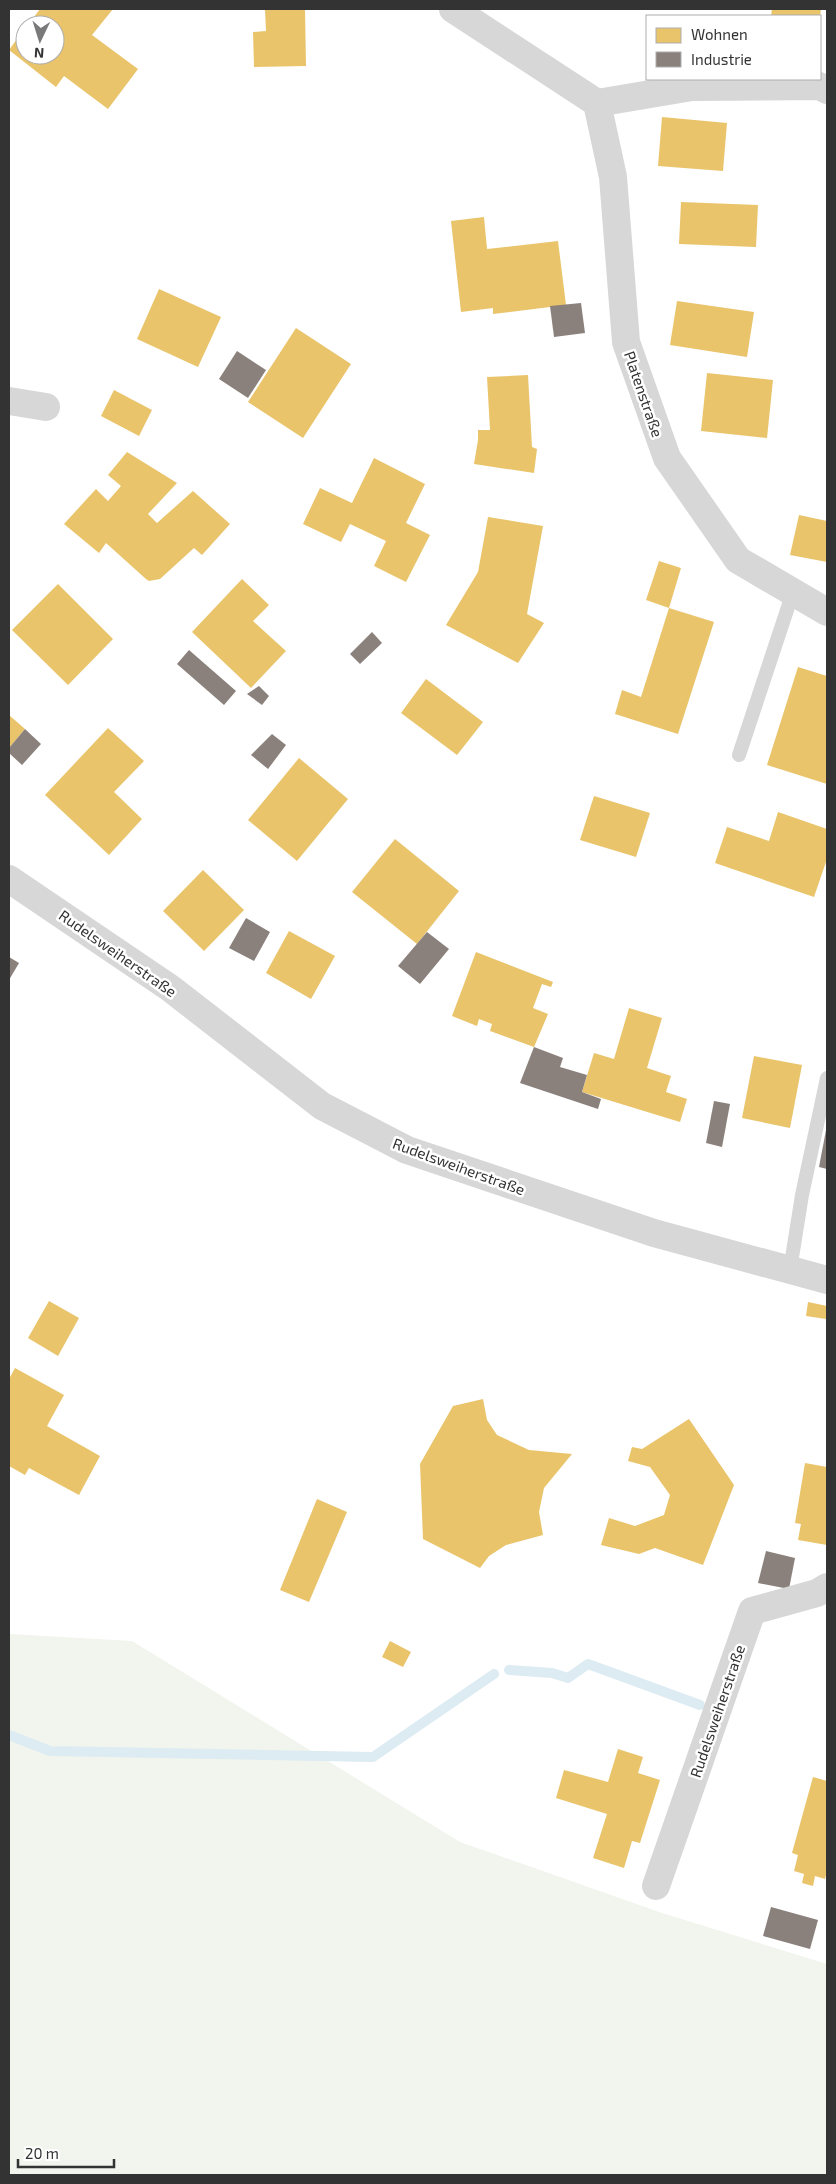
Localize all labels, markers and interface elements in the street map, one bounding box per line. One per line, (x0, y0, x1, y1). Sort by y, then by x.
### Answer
north arrow (15, 15, 65, 65)
legend (646, 15, 821, 80)
text: Wohnen (691, 25, 748, 43)
text: N (33, 45, 45, 62)
text: Industrie (691, 50, 752, 68)
street label: Platenstraße (621, 349, 667, 439)
street label: Rudelsweiherstraße (56, 906, 180, 1000)
street label: Rudelsweiherstraße (391, 1134, 527, 1198)
street label: Rudelsweiherstraße (686, 1642, 748, 1780)
scale bar (18, 2136, 114, 2168)
text: 20 m (25, 2144, 59, 2162)

